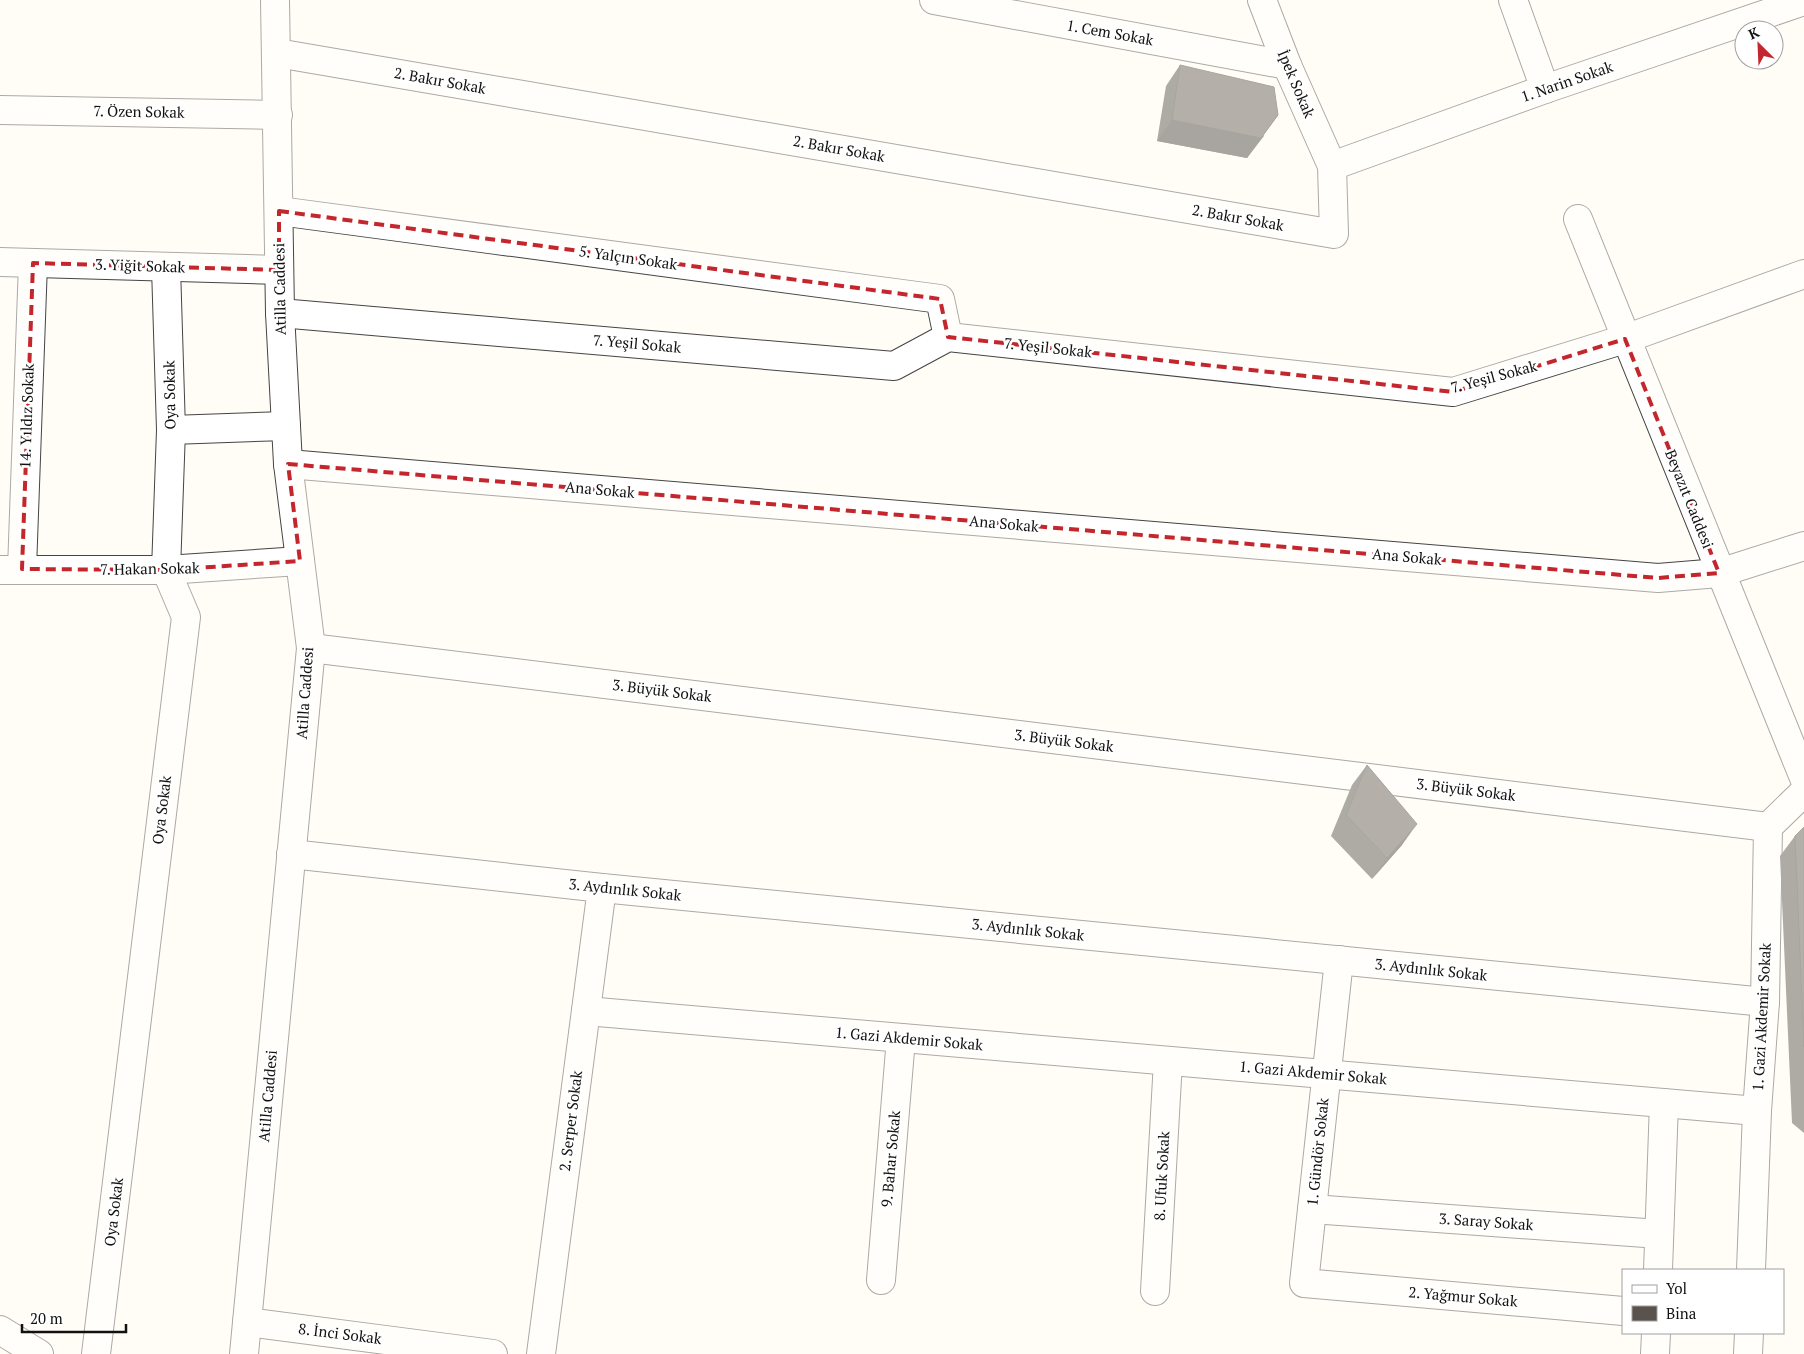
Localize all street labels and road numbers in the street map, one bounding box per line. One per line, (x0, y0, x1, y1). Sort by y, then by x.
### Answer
street label: 1. Cem Sokak (1065, 15, 1156, 50)
street label: İpek Sokak (1274, 47, 1320, 121)
street label: 1. Narin Sokak (1518, 56, 1616, 106)
street label: 2. Bakır Sokak (393, 62, 488, 98)
street label: 7. Özen Sokak (93, 100, 185, 122)
street label: 2. Bakır Sokak (792, 130, 887, 166)
street label: 2. Bakır Sokak (1191, 199, 1286, 235)
street label: 5. Yalçın Sokak (578, 240, 679, 274)
street label: Atilla Caddesi (268, 243, 290, 335)
street label: 3. Yiğit Sokak (95, 253, 186, 277)
street label: 7. Yeşil Sokak (592, 329, 682, 357)
street label: 7. Yeşil Sokak (1003, 332, 1093, 362)
street label: 7. Yeşil Sokak (1448, 355, 1539, 397)
street label: Oya Sokak (158, 360, 180, 430)
street label: 14. Yıldız Sokak (14, 363, 38, 469)
street label: Beyazıt Caddesi (1661, 446, 1719, 551)
street label: Ana Sokak (564, 476, 636, 502)
street label: Ana Sokak (968, 510, 1040, 536)
street label: Ana Sokak (1371, 543, 1443, 569)
street label: 7. Hakan Sokak (100, 557, 200, 579)
street label: Atilla Caddesi (291, 646, 317, 740)
street label: 3. Büyük Sokak (611, 674, 713, 706)
street label: 3. Büyük Sokak (1013, 724, 1115, 756)
street label: 3. Büyük Sokak (1415, 773, 1517, 805)
street label: Oya Sokak (147, 774, 175, 845)
street label: 3. Aydınlık Sokak (568, 873, 683, 905)
street label: 3. Aydınlık Sokak (971, 913, 1086, 945)
street label: 1. Gazi Akdemir Sokak (1747, 942, 1775, 1092)
street label: 3. Aydınlık Sokak (1374, 953, 1489, 985)
street label: 1. Gazi Akdemir Sokak (834, 1022, 984, 1054)
street label: Atilla Caddesi (253, 1049, 281, 1143)
street label: 1. Gazi Akdemir Sokak (1238, 1056, 1388, 1088)
street label: 2. Serper Sokak (554, 1069, 586, 1172)
street label: 1. Gündör Sokak (1301, 1097, 1333, 1207)
street label: 9. Bahar Sokak (876, 1109, 904, 1208)
street label: 8. Ufuk Sokak (1149, 1130, 1173, 1221)
street label: Oya Sokak (99, 1176, 127, 1247)
street label: 3. Saray Sokak (1438, 1208, 1534, 1234)
street label: 2. Yağmur Sokak (1408, 1281, 1519, 1311)
street label: 8. İnci Sokak (297, 1318, 383, 1348)

